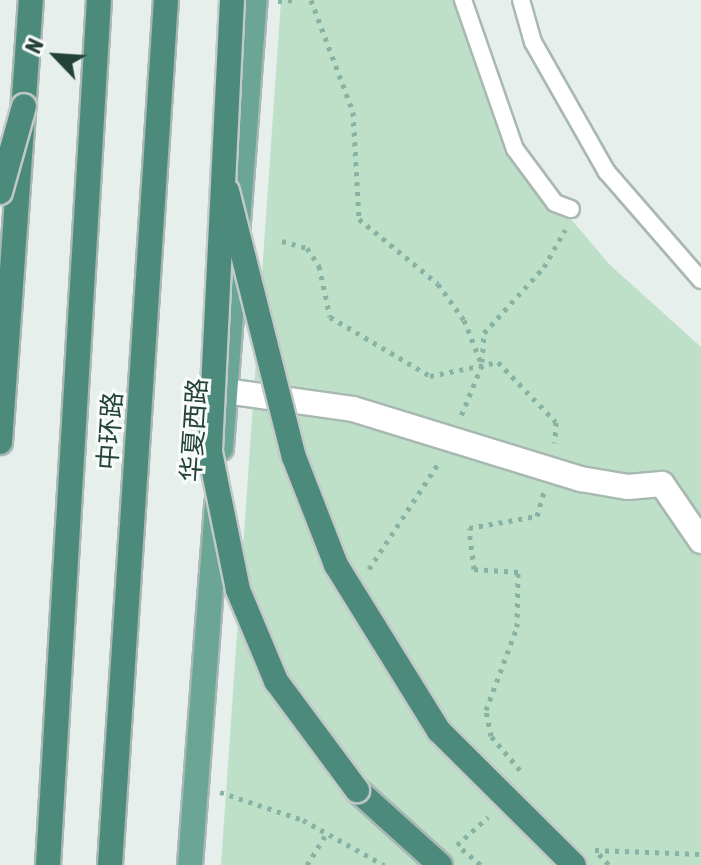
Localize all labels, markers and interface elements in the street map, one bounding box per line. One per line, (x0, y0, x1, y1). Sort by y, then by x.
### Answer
north arrow (16, 16, 96, 96)
text: N (20, 34, 49, 57)
street label: 华夏西路 (176, 377, 214, 483)
street label: 中环路 (93, 391, 129, 471)

